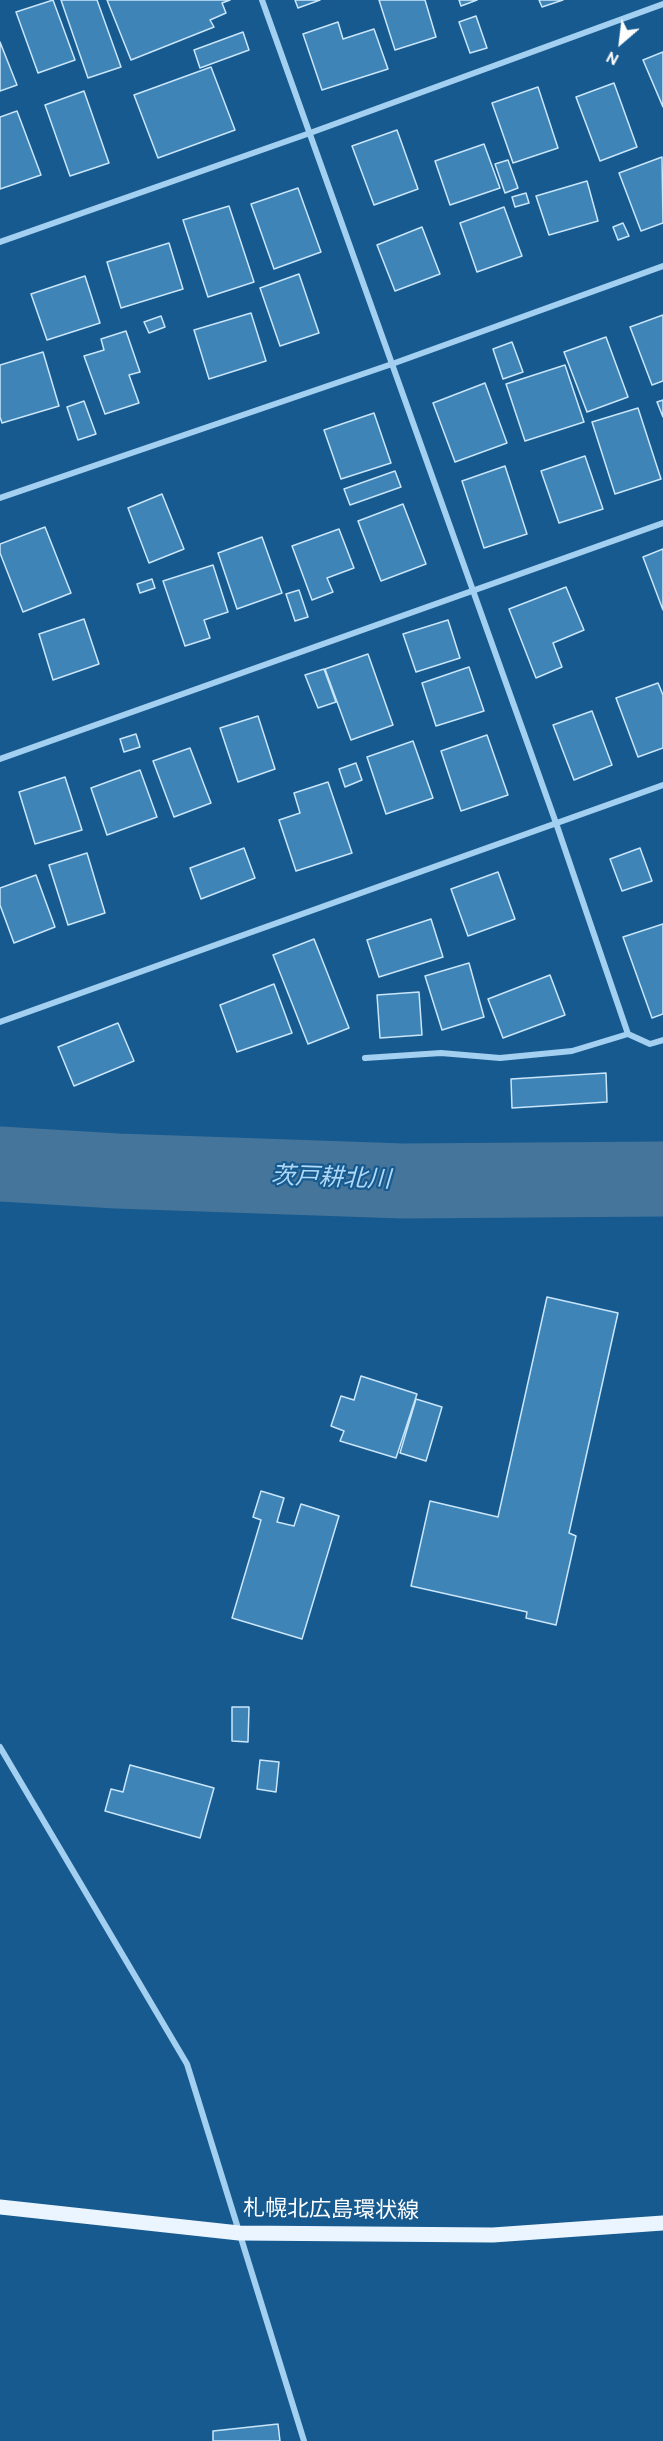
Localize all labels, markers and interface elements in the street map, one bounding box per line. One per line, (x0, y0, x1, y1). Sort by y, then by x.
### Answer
north arrow (591, 12, 651, 72)
text: N (603, 47, 622, 69)
water label: 茨戸耕北川 (271, 1162, 391, 1194)
street label: 札幌北広島環状線 (243, 2195, 419, 2225)

